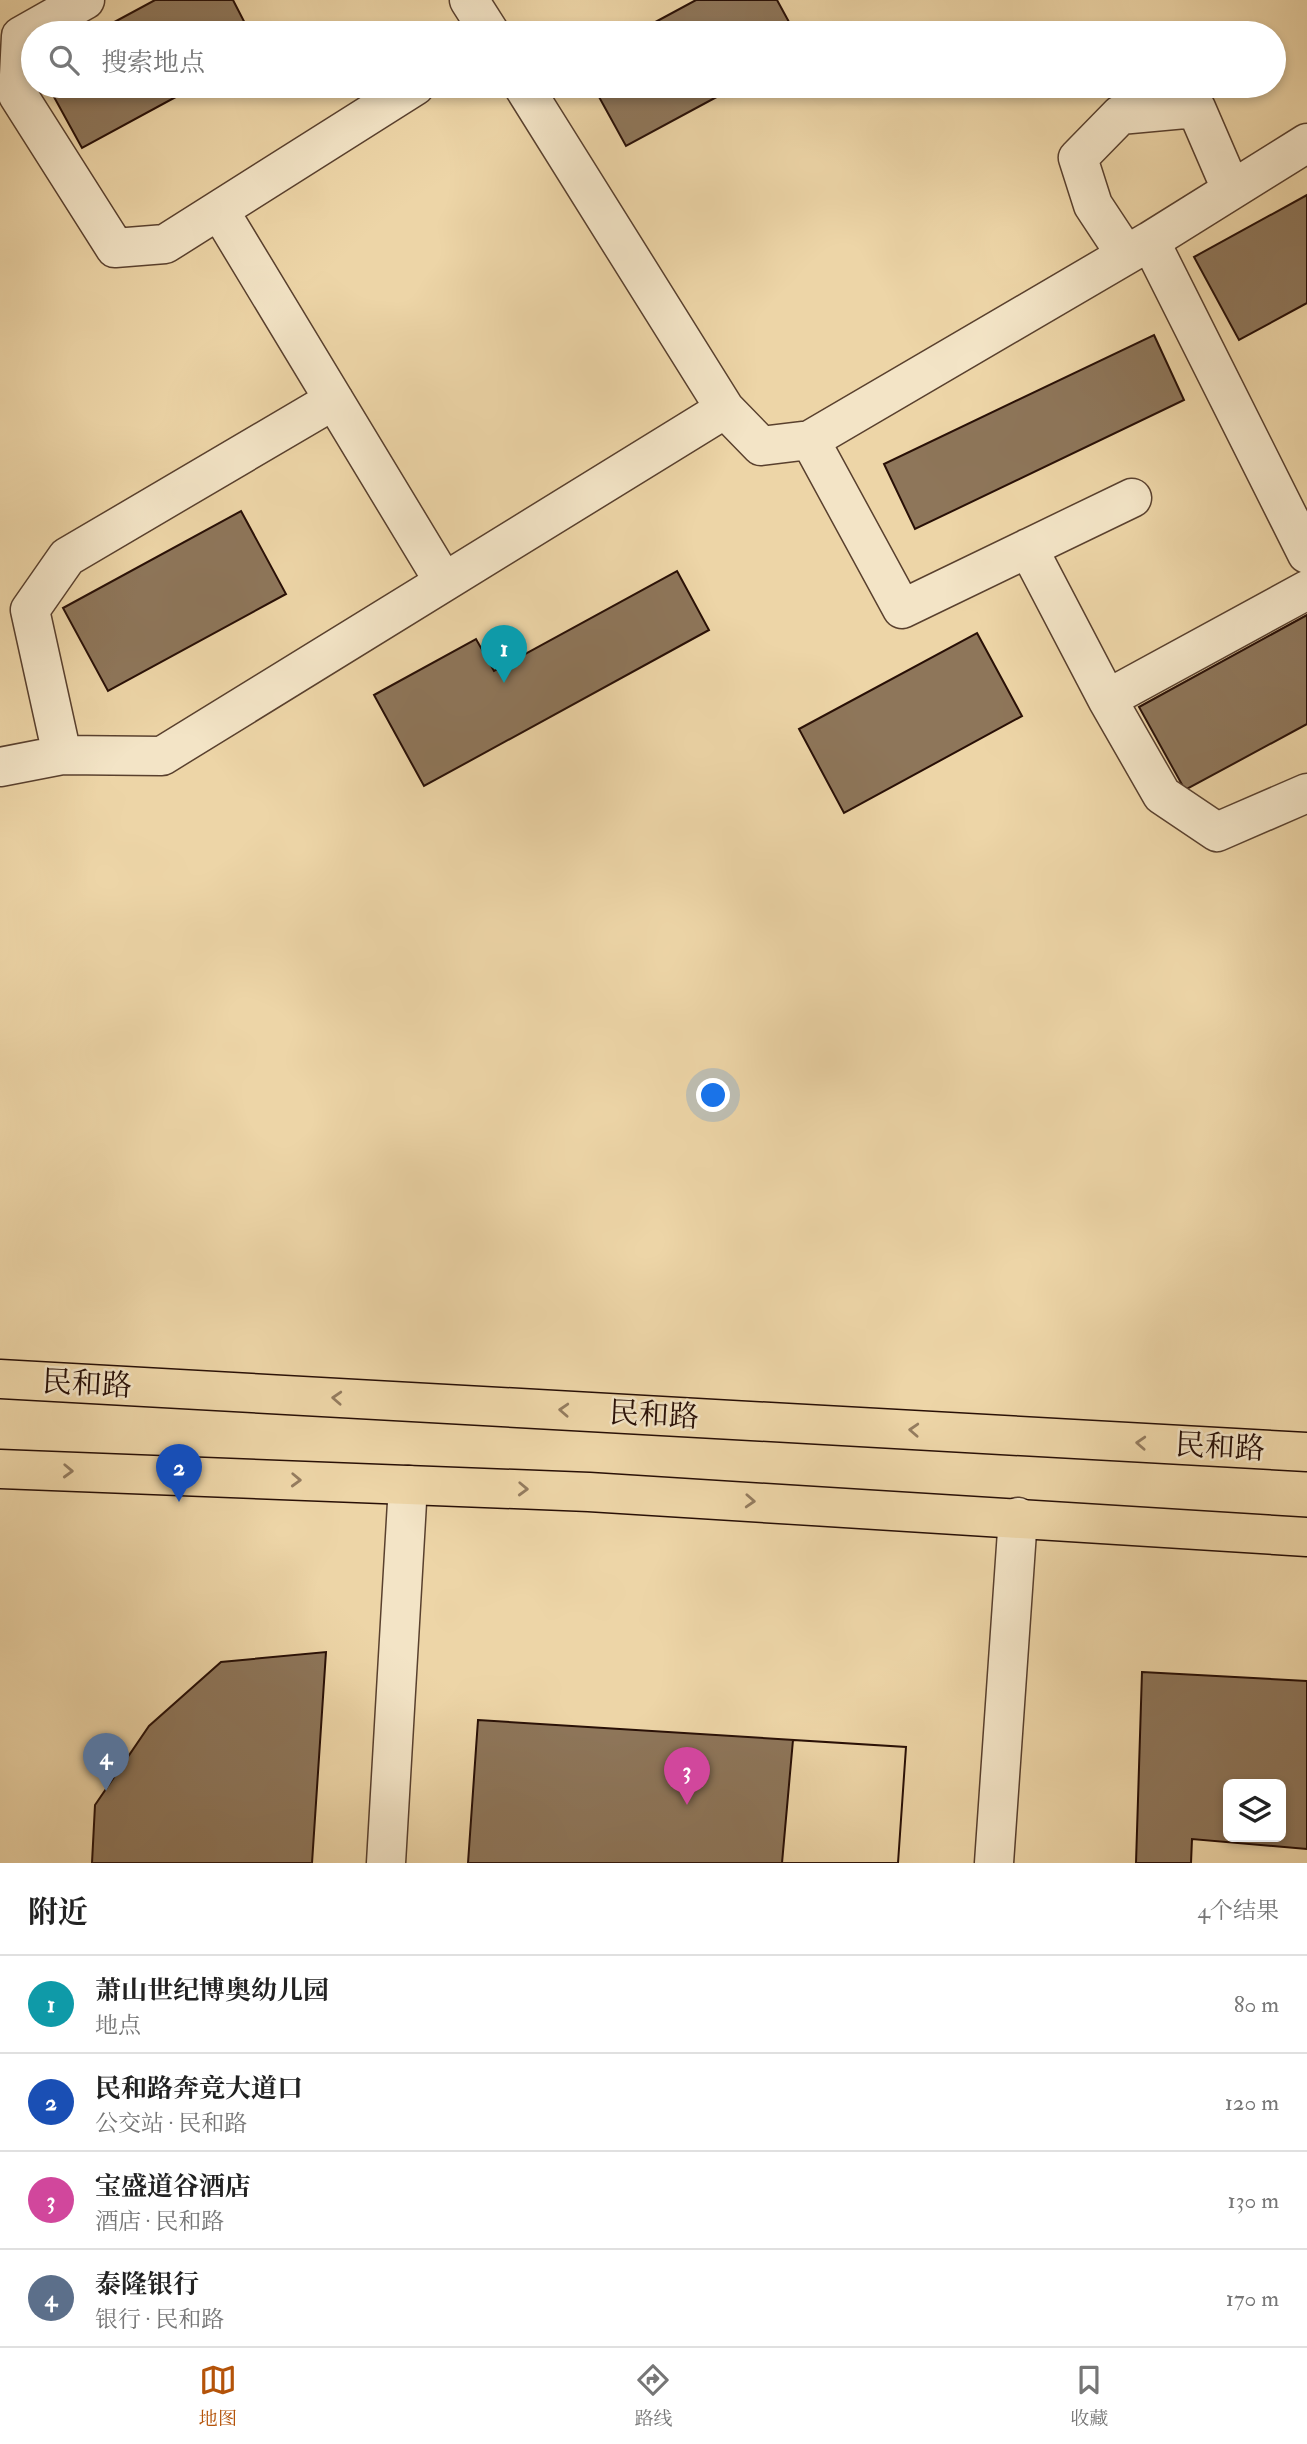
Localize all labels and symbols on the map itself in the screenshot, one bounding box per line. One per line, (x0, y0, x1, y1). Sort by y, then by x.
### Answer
pin: 1 (481, 625, 527, 683)
your location (696, 1078, 730, 1112)
street label: 民和路 (41, 1363, 133, 1405)
one-way arrow (332, 1390, 343, 1405)
street label: 民和路 (608, 1394, 700, 1436)
one-way arrow (559, 1403, 570, 1418)
one-way arrow (908, 1423, 919, 1438)
street label: 民和路 (1174, 1426, 1266, 1468)
one-way arrow (1135, 1435, 1146, 1450)
pin: 2 (156, 1444, 202, 1502)
one-way arrow (63, 1464, 74, 1479)
one-way arrow (290, 1473, 301, 1488)
one-way arrow (518, 1482, 529, 1497)
one-way arrow (745, 1494, 756, 1509)
pin: 4 (83, 1733, 129, 1791)
pin: 3 (664, 1747, 710, 1805)

